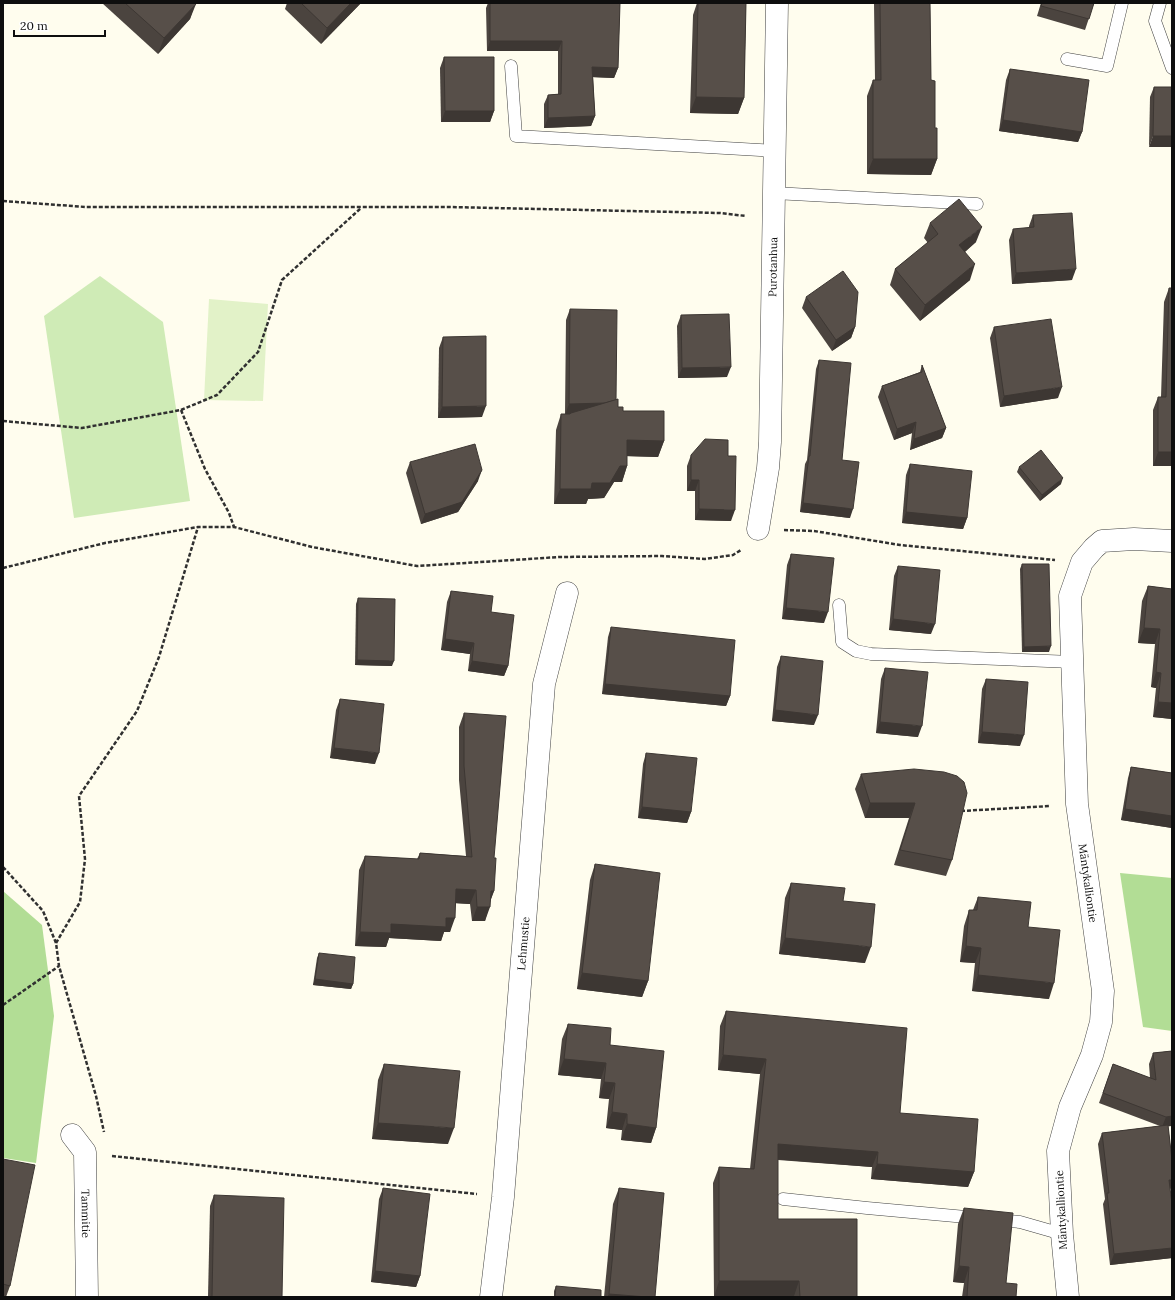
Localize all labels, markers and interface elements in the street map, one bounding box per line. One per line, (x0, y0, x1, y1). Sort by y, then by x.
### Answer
scale bar (14, 12, 105, 38)
text: 20 m (20, 18, 48, 33)
street label: Purotanhua (765, 237, 780, 297)
street label: Mäntykalliontie (1076, 843, 1100, 923)
street label: Lehmustie (514, 916, 532, 971)
street label: Mäntykalliontie (1052, 1170, 1070, 1250)
street label: Tammitie (79, 1189, 93, 1238)

